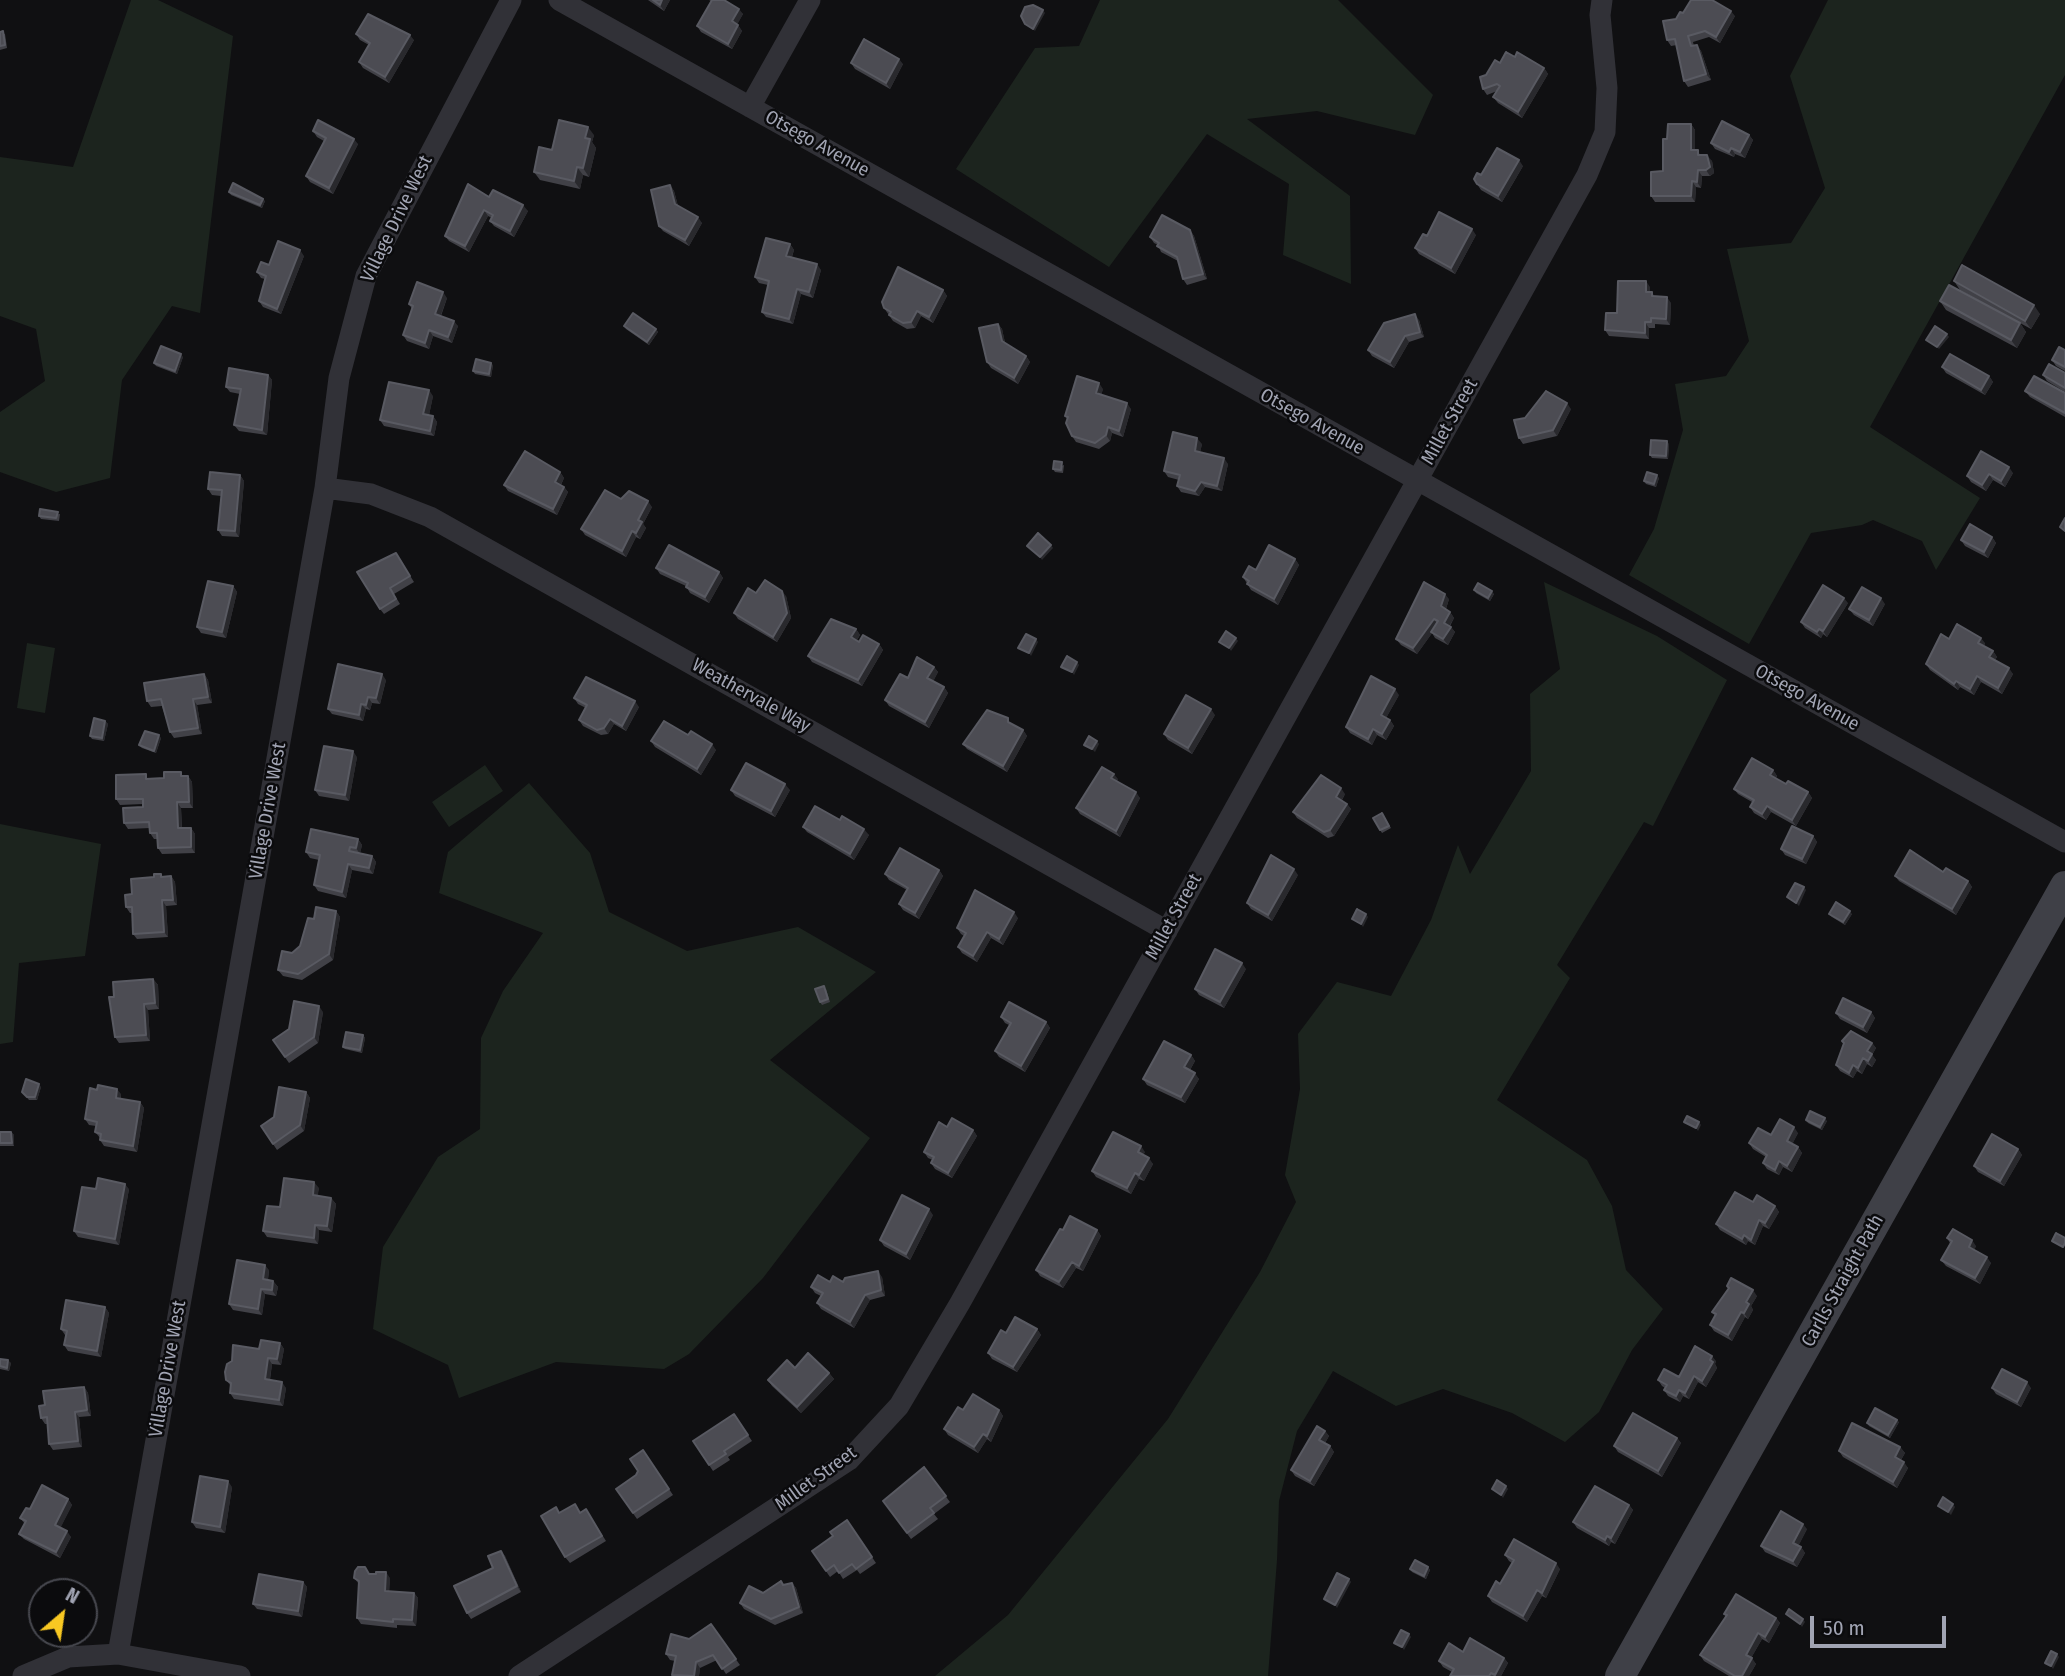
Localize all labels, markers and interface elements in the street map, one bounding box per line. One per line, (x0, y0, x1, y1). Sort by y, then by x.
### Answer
street label: Otsego Avenue (761, 106, 873, 182)
street label: Village Drive West (356, 152, 438, 286)
street label: Millet Street (1417, 375, 1483, 469)
street label: Otsego Avenue (1256, 384, 1368, 460)
street label: Weathervale Way (688, 654, 814, 738)
street label: Otsego Avenue (1751, 660, 1863, 736)
street label: Village Drive West (245, 741, 291, 881)
street label: Millet Street (1141, 870, 1207, 964)
street label: Carlls Straight Path (1797, 1211, 1889, 1351)
street label: Village Drive West (145, 1299, 191, 1439)
street label: Millet Street (771, 1442, 861, 1516)
north arrow (28, 1578, 98, 1648)
text: N (62, 1583, 83, 1609)
scale bar (1813, 1602, 1950, 1646)
text: 50 m (1823, 1615, 1865, 1641)

